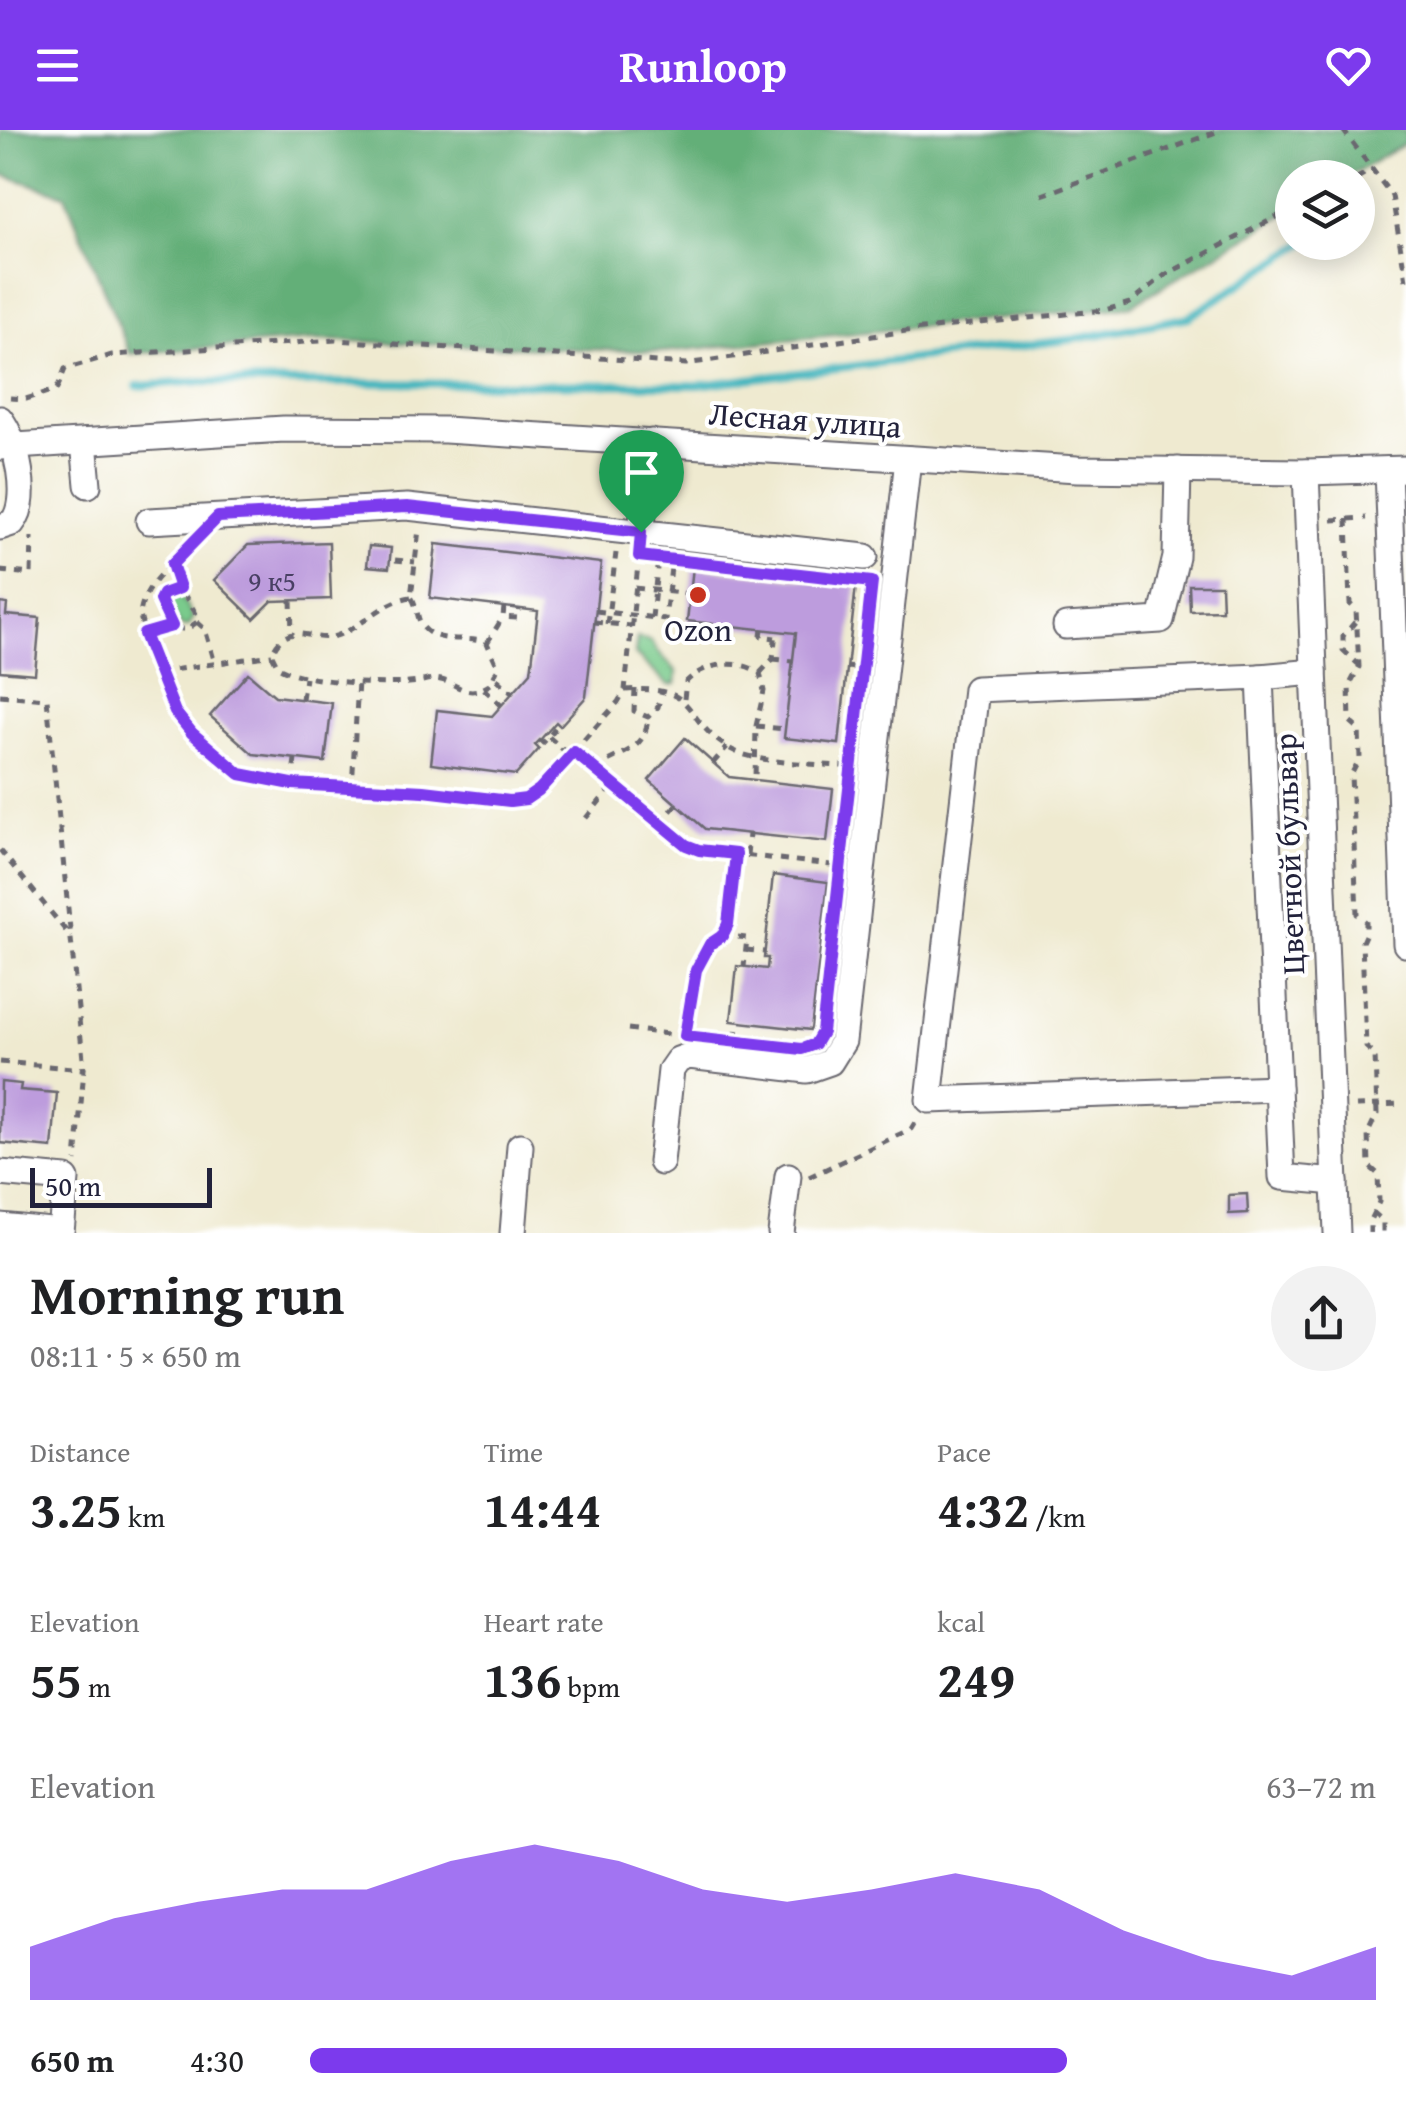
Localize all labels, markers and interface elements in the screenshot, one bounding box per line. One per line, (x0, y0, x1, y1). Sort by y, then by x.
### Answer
text: Runloop (619, 33, 787, 98)
icon: menu (30, 38, 85, 93)
icon: heart (1321, 38, 1376, 93)
map controls (1275, 160, 1375, 260)
button: layers (1275, 160, 1375, 260)
street label: Лесная улица (707, 389, 904, 450)
pin (599, 430, 684, 533)
icon: arrive (614, 445, 669, 500)
house number: 9 к5 (248, 560, 296, 601)
marker: Ozon (687, 584, 709, 606)
place label: Ozon (664, 606, 732, 653)
street label: Цветной бульвар (1261, 733, 1316, 975)
scale bar (30, 1163, 212, 1208)
text: 50 m (45, 1165, 101, 1206)
text: Morning run (30, 1254, 344, 1334)
button: share (1271, 1266, 1376, 1371)
text: 08:11 · 5 × 650 m (30, 1332, 241, 1379)
text: Distance (30, 1431, 130, 1472)
text: Time (484, 1431, 543, 1472)
text: Pace (937, 1431, 991, 1472)
text: 3.25 (30, 1472, 122, 1545)
text: 14:44 (484, 1472, 601, 1545)
text: 4:32 (937, 1472, 1029, 1545)
text: km (122, 1496, 165, 1537)
text: /km (1029, 1496, 1086, 1537)
text: Elevation (30, 1601, 140, 1642)
text: Heart rate (484, 1601, 604, 1642)
text: kcal (937, 1601, 985, 1642)
text: 55 (30, 1642, 82, 1715)
text: 136 (484, 1642, 561, 1715)
text: 249 (937, 1642, 1015, 1715)
text: m (82, 1666, 111, 1707)
text: bpm (561, 1666, 620, 1707)
text: Elevation (30, 1763, 155, 1810)
text: 63–72 m (1266, 1763, 1376, 1810)
text: 650 m (30, 2037, 114, 2084)
text: 4:30 (190, 2037, 244, 2084)

